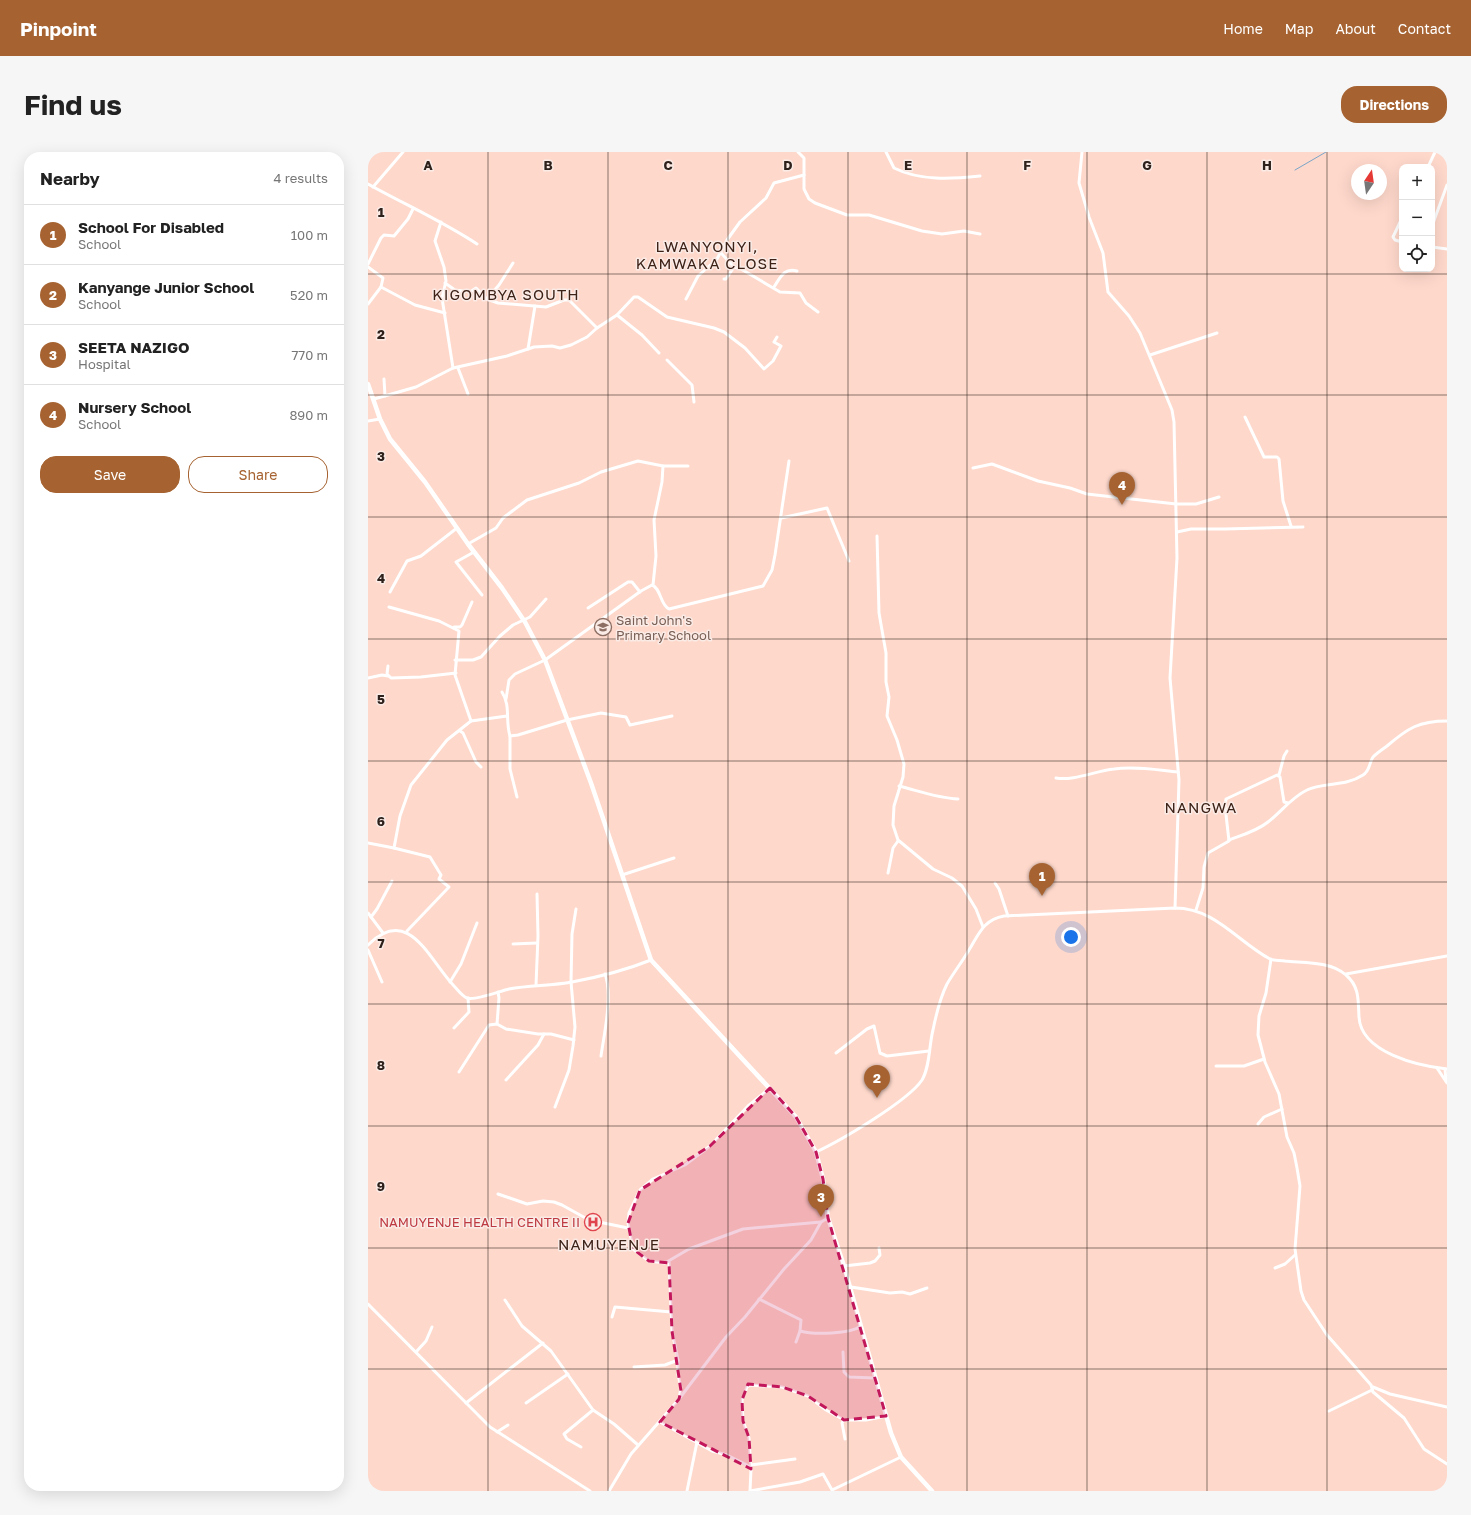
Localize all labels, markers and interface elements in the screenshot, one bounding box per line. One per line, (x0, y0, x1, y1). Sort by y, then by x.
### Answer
text: Pinpoint (20, 17, 97, 40)
text: Home (1223, 20, 1263, 37)
text: Map (1285, 20, 1313, 37)
text: About (1335, 20, 1376, 37)
text: Contact (1398, 20, 1451, 37)
button: Directions (1341, 86, 1447, 123)
text: Find us (24, 88, 122, 121)
text: A (423, 157, 433, 173)
text: B (543, 157, 553, 173)
text: C (663, 157, 673, 173)
text: D (783, 157, 793, 173)
text: E (904, 157, 912, 173)
text: F (1023, 157, 1031, 173)
text: G (1142, 157, 1152, 173)
text: H (1262, 157, 1272, 173)
north arrow (1351, 164, 1387, 200)
map controls (1399, 164, 1435, 272)
button: + (1399, 164, 1435, 200)
text: Nearby (40, 168, 100, 189)
text: 4 results (274, 170, 328, 186)
button: − (1399, 200, 1435, 236)
text: 1 (378, 204, 385, 220)
text: School For Disabled (78, 218, 224, 236)
text: 1 (50, 227, 56, 243)
text: 100 m (291, 227, 328, 243)
text: School (78, 236, 121, 252)
button: locate (1399, 236, 1435, 272)
district label: LWANYONYI, KAMWAKA CLOSE (636, 237, 778, 272)
text: Kanyange Junior School (78, 278, 254, 296)
district label: KIGOMBYA SOUTH (432, 285, 580, 303)
text: 2 (49, 287, 57, 303)
text: 520 m (290, 287, 328, 303)
text: School (78, 296, 121, 312)
text: 2 (377, 326, 385, 342)
text: SEETA NAZIGO (78, 338, 190, 356)
text: 3 (49, 347, 57, 363)
text: 770 m (291, 347, 328, 363)
text: Hospital (78, 356, 131, 372)
text: Nursery School (78, 398, 191, 416)
text: 4 (49, 407, 57, 423)
text: 890 m (289, 407, 328, 423)
text: School (78, 416, 121, 432)
text: 3 (377, 448, 385, 464)
button: Save (40, 456, 180, 493)
button: Share (188, 456, 328, 493)
pin: 4 (1109, 472, 1135, 505)
text: 4 (377, 570, 385, 586)
place label: Saint John's Primary School (616, 612, 711, 643)
school or university icon: Saint John's Primary School (593, 617, 613, 637)
text: 5 (377, 691, 385, 707)
district label: NANGWA (1165, 798, 1237, 816)
text: 6 (377, 813, 385, 829)
pin: 1 (1029, 863, 1055, 896)
your location (1061, 927, 1081, 947)
text: 7 (377, 935, 385, 951)
text: 8 (377, 1057, 385, 1073)
pin: 2 (864, 1065, 890, 1098)
text: 9 (377, 1178, 385, 1194)
pin: 3 (808, 1184, 834, 1217)
hospital icon: NAMUYENJE HEALTH CENTRE II (583, 1212, 603, 1232)
place label: NAMUYENJE HEALTH CENTRE II (379, 1214, 580, 1230)
district label: NAMUYENJE (558, 1235, 660, 1253)

